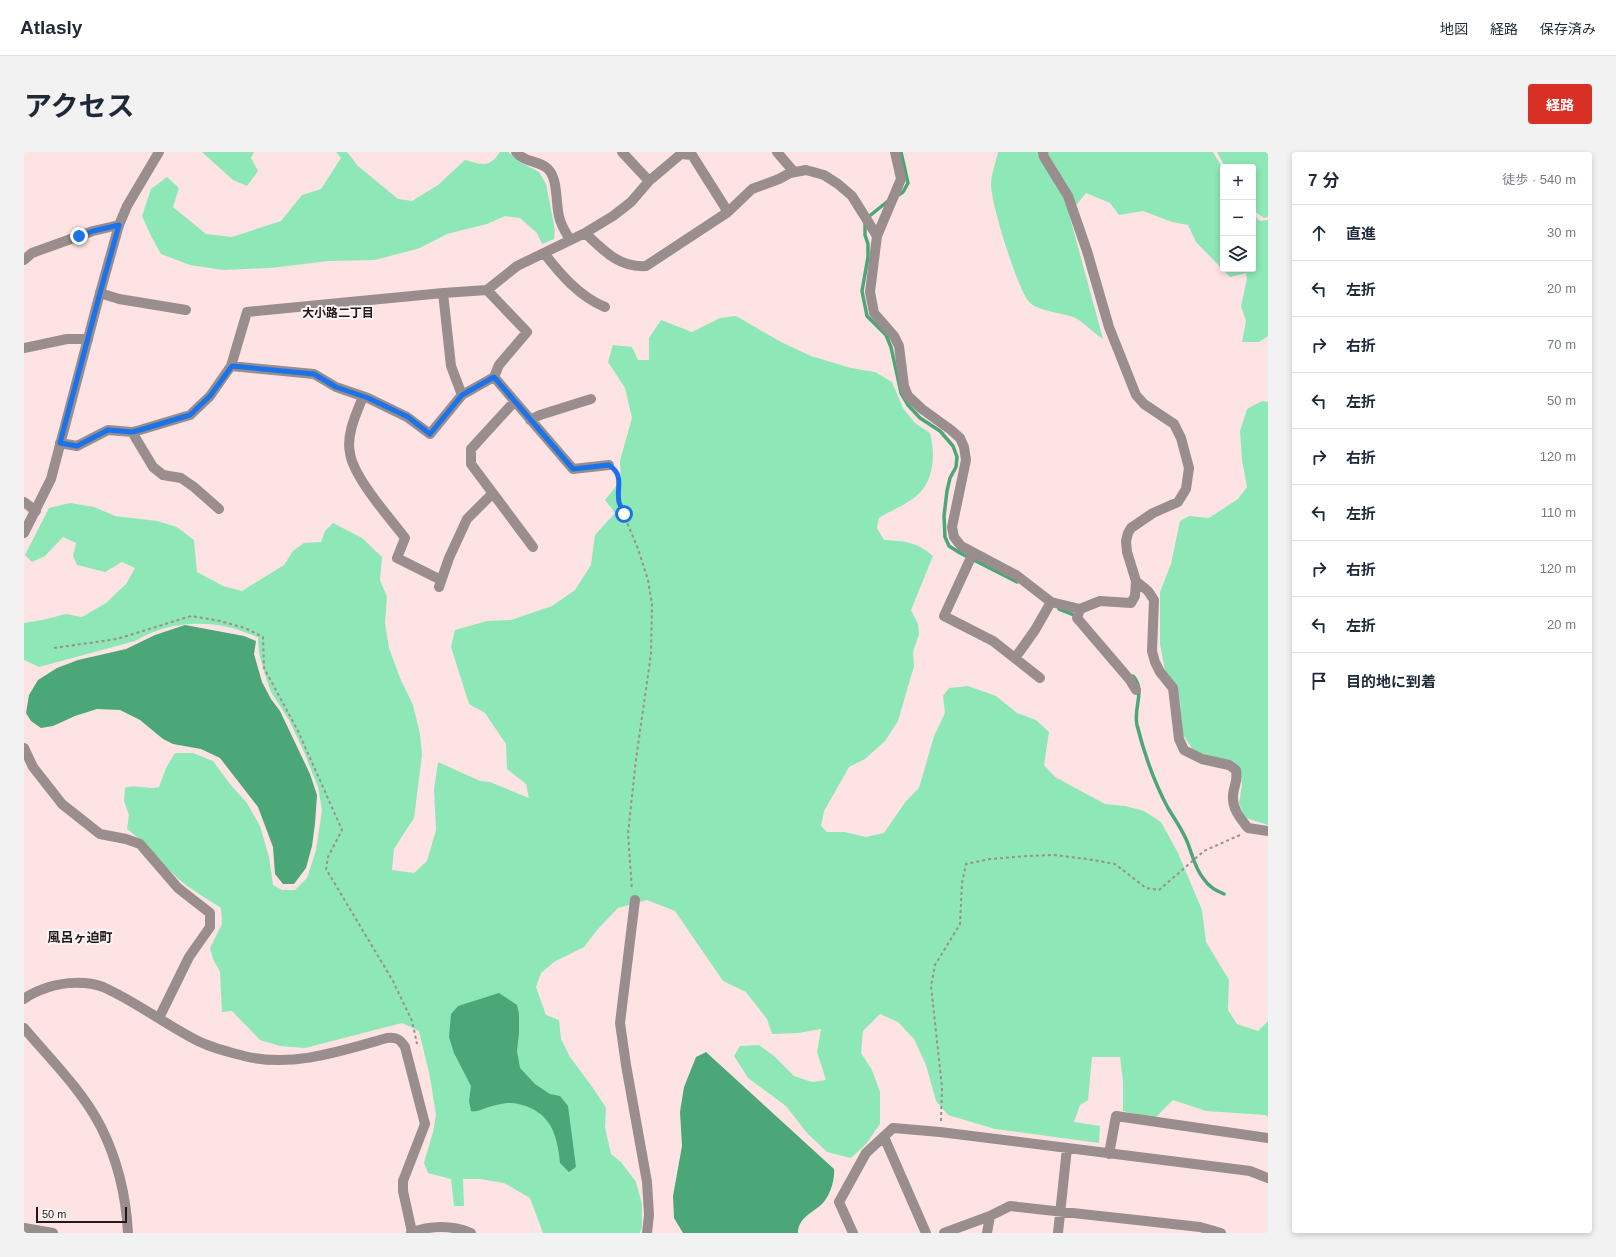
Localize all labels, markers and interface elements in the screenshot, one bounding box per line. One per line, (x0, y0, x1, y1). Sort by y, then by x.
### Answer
text: Atlasly (20, 17, 82, 38)
text: 地図 (1440, 21, 1468, 37)
text: 経路 (1490, 21, 1518, 37)
text: 保存済み (1540, 21, 1596, 37)
button: 経路 (1528, 84, 1592, 124)
text: アクセス (24, 91, 135, 122)
map controls (1220, 164, 1256, 272)
button: + (1220, 164, 1256, 200)
text: 7 分 (1308, 171, 1339, 190)
text: 徒歩 · 540 m (1502, 172, 1576, 187)
button: − (1220, 200, 1256, 236)
icon: ahead (1308, 222, 1330, 244)
text: 直進 (1346, 225, 1376, 242)
text: 30 m (1547, 225, 1576, 240)
route end (70, 227, 88, 245)
button: layers (1220, 236, 1256, 272)
icon: left (1308, 278, 1330, 300)
text: 左折 (1346, 281, 1376, 298)
text: 20 m (1547, 281, 1576, 296)
district label: 大小路二丁目 (302, 306, 374, 320)
icon: right (1308, 334, 1330, 356)
text: 右折 (1346, 337, 1376, 354)
text: 70 m (1547, 337, 1576, 352)
icon: left (1308, 390, 1330, 412)
text: 左折 (1346, 393, 1376, 410)
text: 50 m (1547, 393, 1576, 408)
icon: right (1308, 446, 1330, 468)
text: 右折 (1346, 449, 1376, 466)
text: 120 m (1540, 449, 1576, 464)
icon: left (1308, 502, 1330, 524)
route start (615, 505, 633, 523)
text: 左折 (1346, 505, 1376, 522)
text: 110 m (1541, 505, 1576, 520)
icon: right (1308, 558, 1330, 580)
text: 右折 (1346, 561, 1376, 578)
text: 120 m (1540, 561, 1576, 576)
icon: left (1308, 614, 1330, 636)
text: 左折 (1346, 617, 1376, 634)
text: 20 m (1547, 617, 1576, 632)
icon: arrive (1308, 670, 1330, 692)
text: 目的地に到着 (1346, 673, 1436, 690)
district label: 風呂ヶ迫町 (47, 930, 113, 945)
scale bar (36, 1205, 127, 1224)
text: 50 m (42, 1208, 66, 1220)

